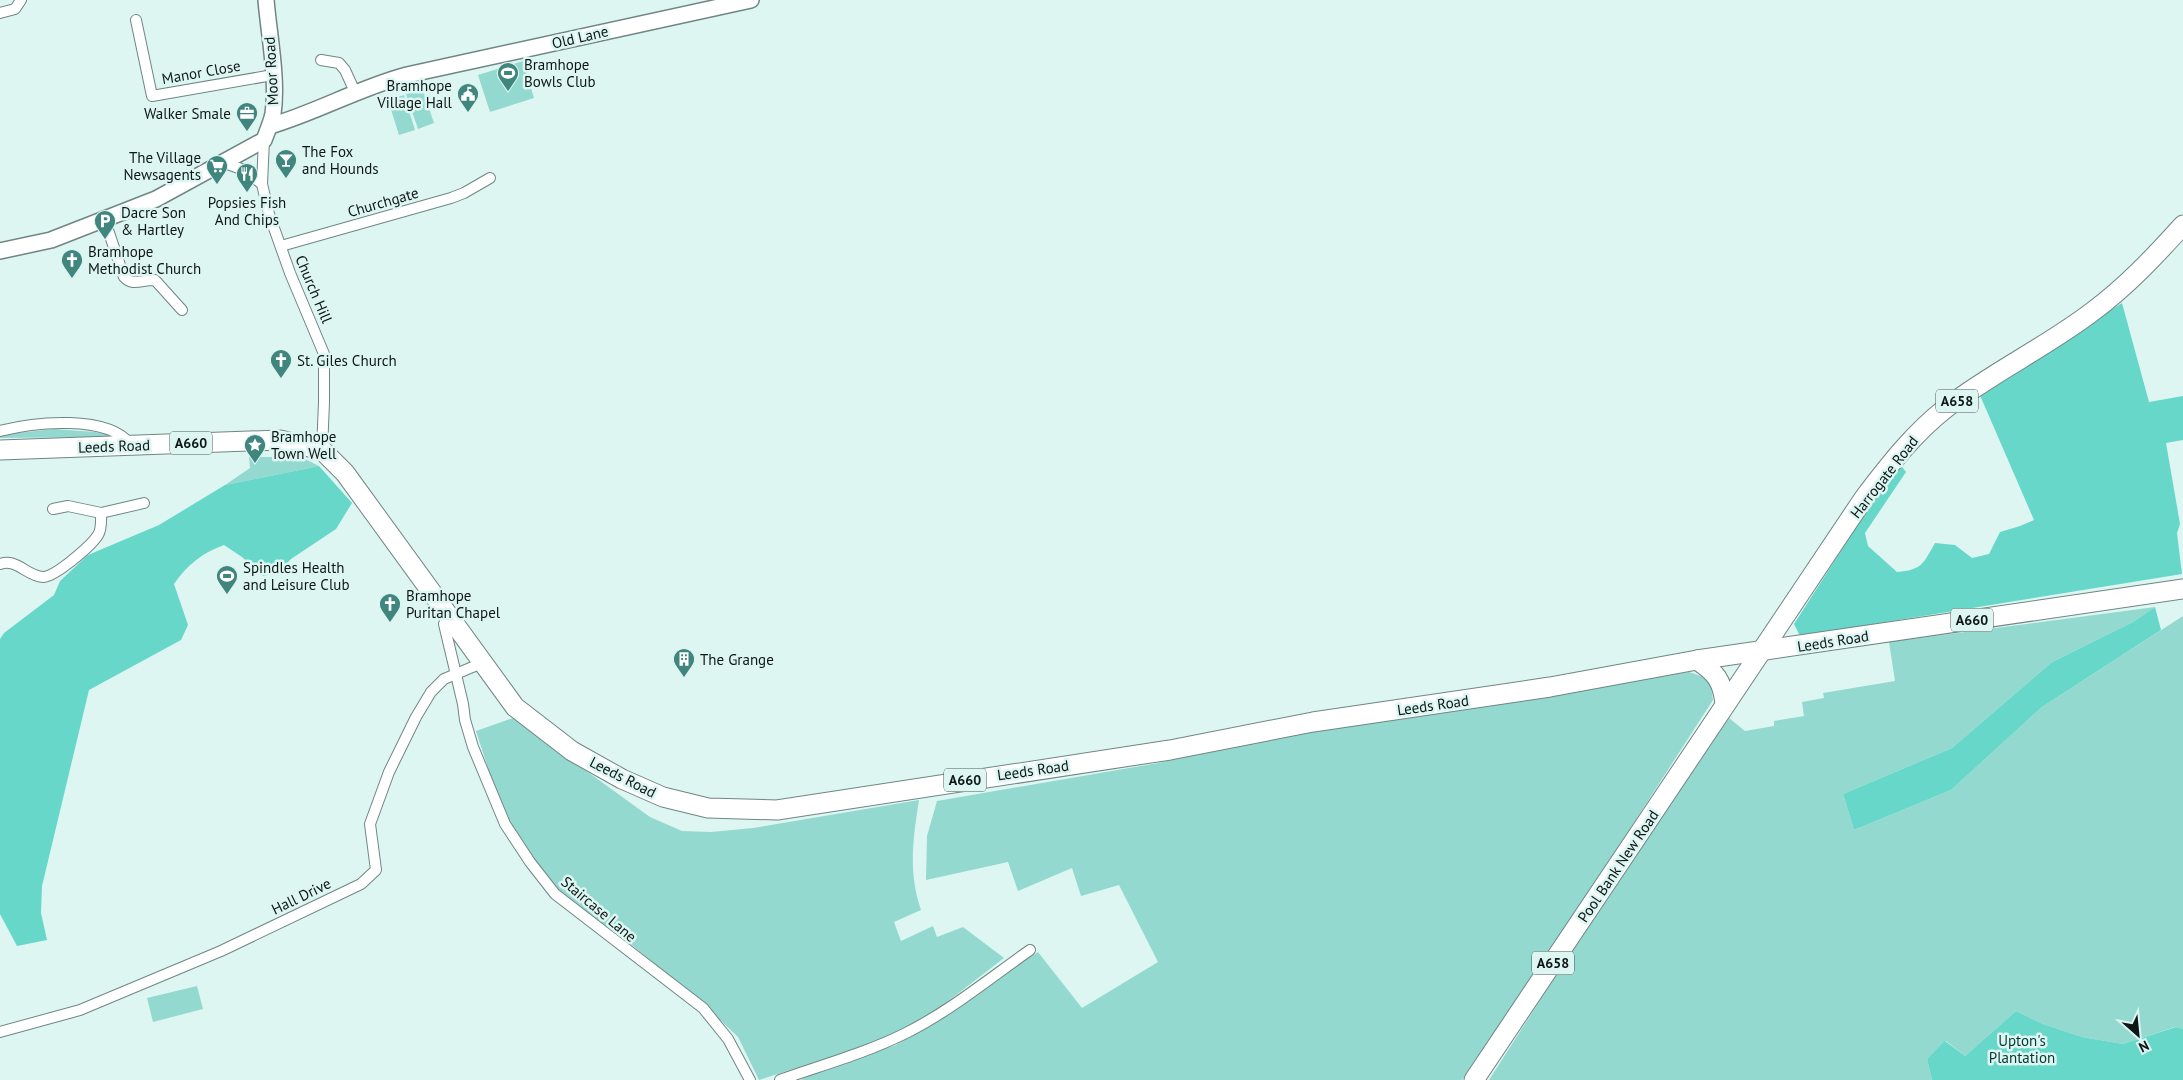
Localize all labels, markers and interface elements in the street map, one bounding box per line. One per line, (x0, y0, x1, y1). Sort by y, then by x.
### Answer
street label: Old Lane (550, 21, 610, 53)
street label: Moor Road (260, 36, 282, 106)
place label: Bramhope Bowls Club (524, 55, 596, 91)
street label: Manor Close (160, 56, 242, 88)
sports icon: Bramhope Bowls Club (496, 61, 520, 92)
place label: Bramhope Village Hall (376, 76, 453, 112)
public building icon: Bramhope Village Hall (456, 82, 480, 113)
office icon: Walker Smale (235, 101, 259, 132)
place label: Walker Smale (144, 104, 231, 123)
place label: The Fox and Hounds (302, 142, 379, 178)
place label: The Village Newsagents (123, 148, 201, 184)
bar icon: The Fox and Hounds (274, 148, 298, 179)
supermarket icon: The Village Newsagents (205, 154, 229, 185)
restaurant icon: Popsies Fish And Chips (235, 162, 259, 193)
street label: Churchgate (345, 183, 421, 221)
place label: Popsies Fish And Chips (208, 193, 286, 229)
place label: Dacre Son & Hartley (121, 203, 186, 239)
parking icon: Dacre Son & Hartley (93, 209, 117, 240)
place label: Bramhope Methodist Church (88, 242, 201, 278)
church icon: Bramhope Methodist Church (60, 248, 84, 279)
street label: Church Hill (291, 252, 337, 326)
church icon: St. Giles Church (269, 348, 293, 379)
place label: St. Giles Church (297, 351, 397, 370)
road number: A658 (1936, 390, 1978, 412)
place label: Bramhope Town Well (271, 427, 337, 463)
road number: A660 (170, 432, 212, 454)
street label: Harrogate Road (1846, 432, 1922, 522)
place icon: Bramhope Town Well (243, 433, 267, 464)
street label: Leeds Road (78, 435, 150, 457)
place label: Spindles Health and Leisure Club (243, 558, 350, 594)
sports icon: Spindles Health and Leisure Club (215, 564, 239, 595)
place label: Bramhope Puritan Chapel (406, 586, 501, 622)
church icon: Bramhope Puritan Chapel (378, 592, 402, 623)
road number: A660 (1951, 608, 1993, 632)
street label: Leeds Road (1796, 626, 1870, 656)
building icon: The Grange (672, 647, 696, 678)
place label: The Grange (700, 650, 774, 669)
street label: Leeds Road (1396, 691, 1470, 719)
street label: Leeds Road (587, 752, 659, 802)
street label: Leeds Road (996, 756, 1070, 784)
road number: A660 (944, 768, 986, 792)
street label: Pool Bank New Road (1573, 806, 1663, 926)
street label: Staircase Lane (557, 872, 641, 946)
street label: Hall Drive (268, 873, 334, 919)
road number: A658 (1532, 951, 1574, 974)
north arrow (2113, 1010, 2163, 1060)
park label: Upton's Plantation (1989, 1031, 2055, 1067)
text: N (2136, 1036, 2152, 1057)

